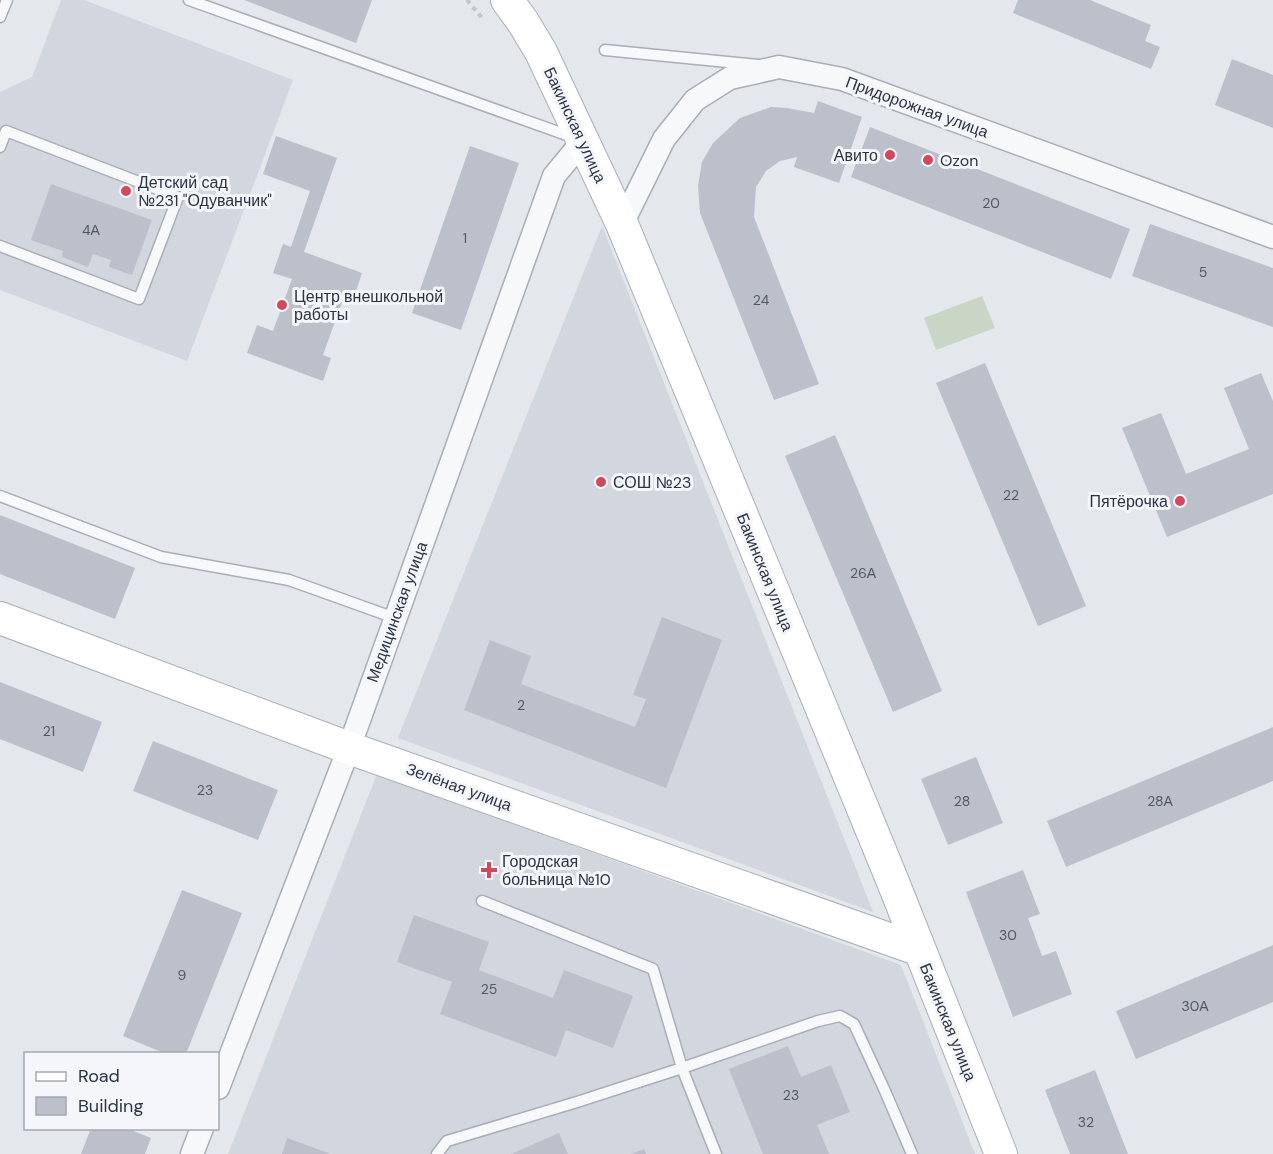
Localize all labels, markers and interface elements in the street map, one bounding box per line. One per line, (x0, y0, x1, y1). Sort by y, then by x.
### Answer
street label: Бакинская улица (539, 64, 611, 186)
street label: Придорожная улица (843, 71, 991, 143)
place label: Авито (834, 145, 878, 166)
marker: Авито (883, 148, 897, 162)
place label: Ozon (940, 150, 978, 171)
marker: Ozon (921, 153, 935, 167)
place label: Детский сад №231 "Одуванчик" (138, 172, 272, 211)
marker: Детский сад №231 "Одуванчик" (119, 184, 133, 198)
house number: 20 (982, 194, 1000, 212)
house number: 4А (82, 221, 101, 239)
house number: 1 (463, 229, 467, 247)
house number: 5 (1199, 263, 1207, 281)
place label: Центр внешкольной работы (294, 286, 443, 325)
house number: 24 (753, 291, 770, 309)
marker: Центр внешкольной работы (275, 298, 289, 312)
place label: СОШ №23 (613, 472, 691, 493)
marker: СОШ №23 (594, 475, 608, 489)
house number: 22 (1003, 486, 1019, 504)
place label: Пятёрочка (1090, 491, 1168, 512)
marker: Пятёрочка (1173, 494, 1187, 508)
street label: Бакинская улица (732, 510, 798, 634)
street label: Медицинская улица (362, 539, 432, 685)
house number: 26А (850, 564, 877, 582)
house number: 2 (517, 696, 525, 714)
house number: 21 (43, 722, 55, 740)
street label: Зелёная улица (403, 758, 515, 816)
house number: 23 (197, 781, 213, 799)
house number: 28 (954, 792, 970, 810)
house number: 28А (1147, 792, 1173, 810)
place label: Городская больница №10 (502, 851, 611, 890)
marker: Городская больница №10 (480, 861, 498, 879)
house number: 30 (999, 926, 1017, 944)
street label: Бакинская улица (915, 960, 981, 1084)
house number: 9 (178, 966, 187, 984)
house number: 25 (481, 980, 497, 998)
house number: 30А (1181, 997, 1209, 1015)
legend (24, 1052, 219, 1130)
text: Road (78, 1064, 120, 1088)
house number: 23 (783, 1086, 799, 1104)
text: Building (78, 1094, 143, 1118)
house number: 32 (1078, 1113, 1094, 1131)

